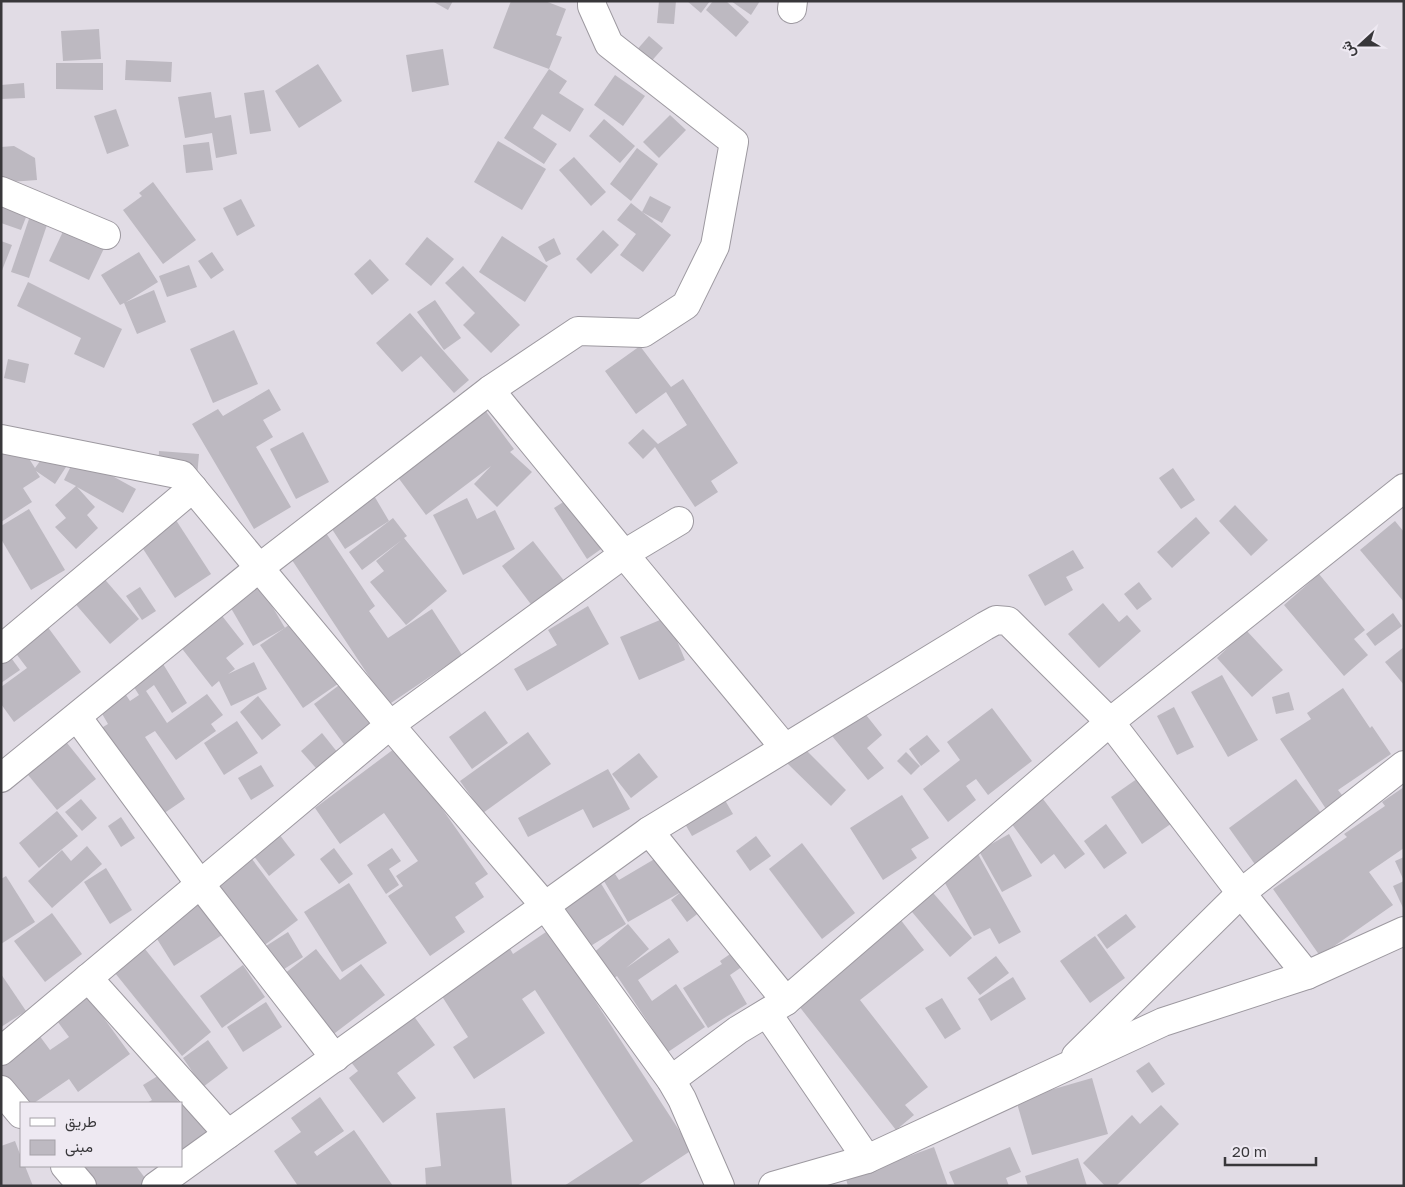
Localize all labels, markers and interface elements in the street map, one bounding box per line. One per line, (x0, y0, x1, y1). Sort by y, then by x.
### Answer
north arrow (1335, 20, 1385, 70)
text: ش (1336, 38, 1359, 61)
legend (20, 1102, 182, 1167)
text: طريق (65, 1112, 97, 1132)
scale bar (1225, 1134, 1316, 1166)
text: مبنى (65, 1137, 93, 1157)
text: 20 m (1232, 1142, 1267, 1160)

